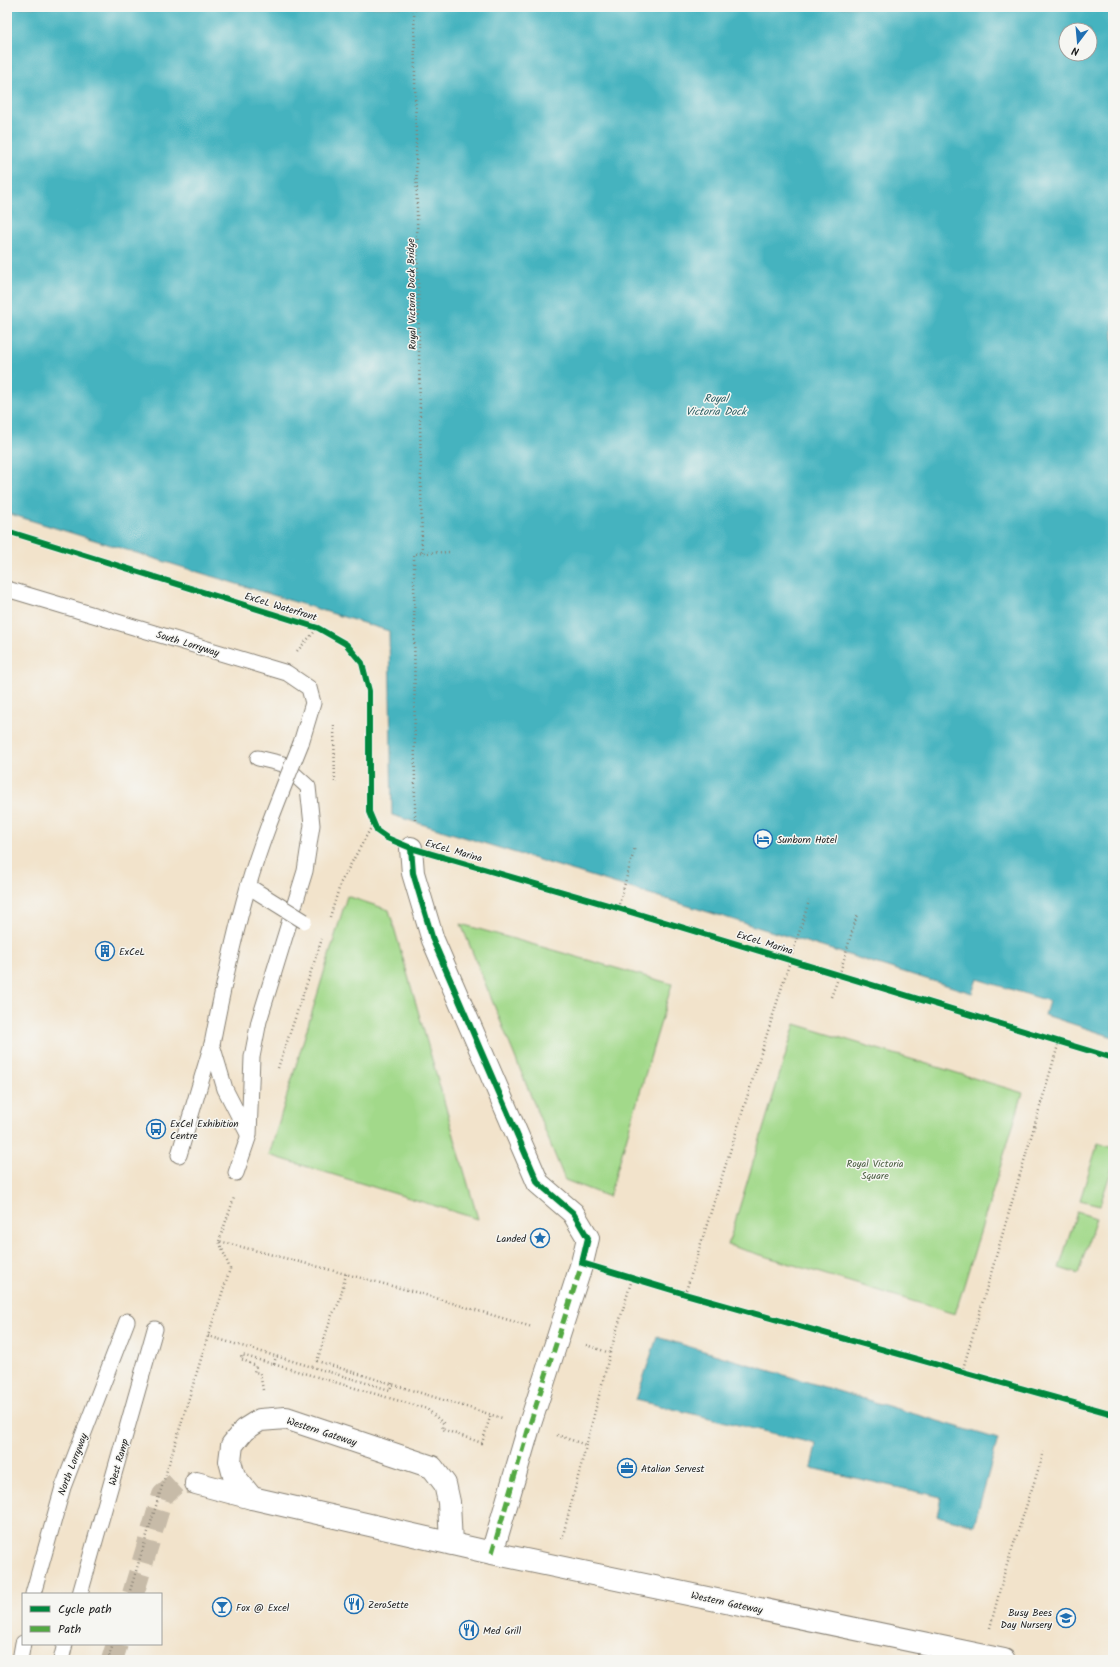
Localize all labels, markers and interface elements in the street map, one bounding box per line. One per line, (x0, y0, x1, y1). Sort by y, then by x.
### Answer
north arrow (1058, 22, 1098, 62)
text: N (1070, 41, 1081, 60)
street label: Royal Victoria Dock Bridge (403, 238, 421, 350)
water label: Royal Victoria Dock (686, 390, 748, 421)
street label: ExCeL Waterfront (242, 588, 319, 626)
street label: South Lorryway (154, 627, 222, 661)
hotel icon: Sunborn Hotel (752, 828, 774, 850)
place label: Sunborn Hotel (777, 832, 837, 848)
street label: ExCeL Marina (423, 835, 484, 867)
street label: ExCeL Marina (734, 927, 795, 959)
building icon: ExCeL (94, 940, 116, 962)
place label: ExCeL (119, 944, 145, 960)
place label: ExCel Exhibition Centre (170, 1116, 239, 1144)
bus stop icon: ExCel Exhibition Centre (145, 1118, 167, 1140)
park label: Royal Victoria Square (846, 1156, 904, 1184)
place icon: Landed (529, 1227, 551, 1249)
place label: Landed (496, 1231, 527, 1247)
street label: Western Gateway (285, 1413, 359, 1451)
street label: North Lorryway (54, 1431, 92, 1498)
street label: West Ramp (105, 1437, 133, 1487)
office icon: Atalian Servest (616, 1457, 638, 1479)
place label: Atalian Servest (641, 1461, 705, 1477)
street label: Western Gateway (689, 1588, 764, 1618)
legend (22, 1593, 162, 1645)
restaurant icon: ZeroSette (343, 1593, 365, 1615)
bar icon: Fox @ Excel (211, 1596, 233, 1618)
place label: ZeroSette (368, 1597, 409, 1613)
text: Cycle path (58, 1600, 112, 1619)
place label: Fox @ Excel (236, 1600, 290, 1616)
place label: Busy Bees Day Nursery (1001, 1605, 1053, 1633)
school or university icon: Busy Bees Day Nursery (1055, 1607, 1077, 1629)
restaurant icon: Med Grill (458, 1619, 480, 1641)
text: Path (58, 1620, 81, 1639)
place label: Med Grill (483, 1623, 522, 1639)

